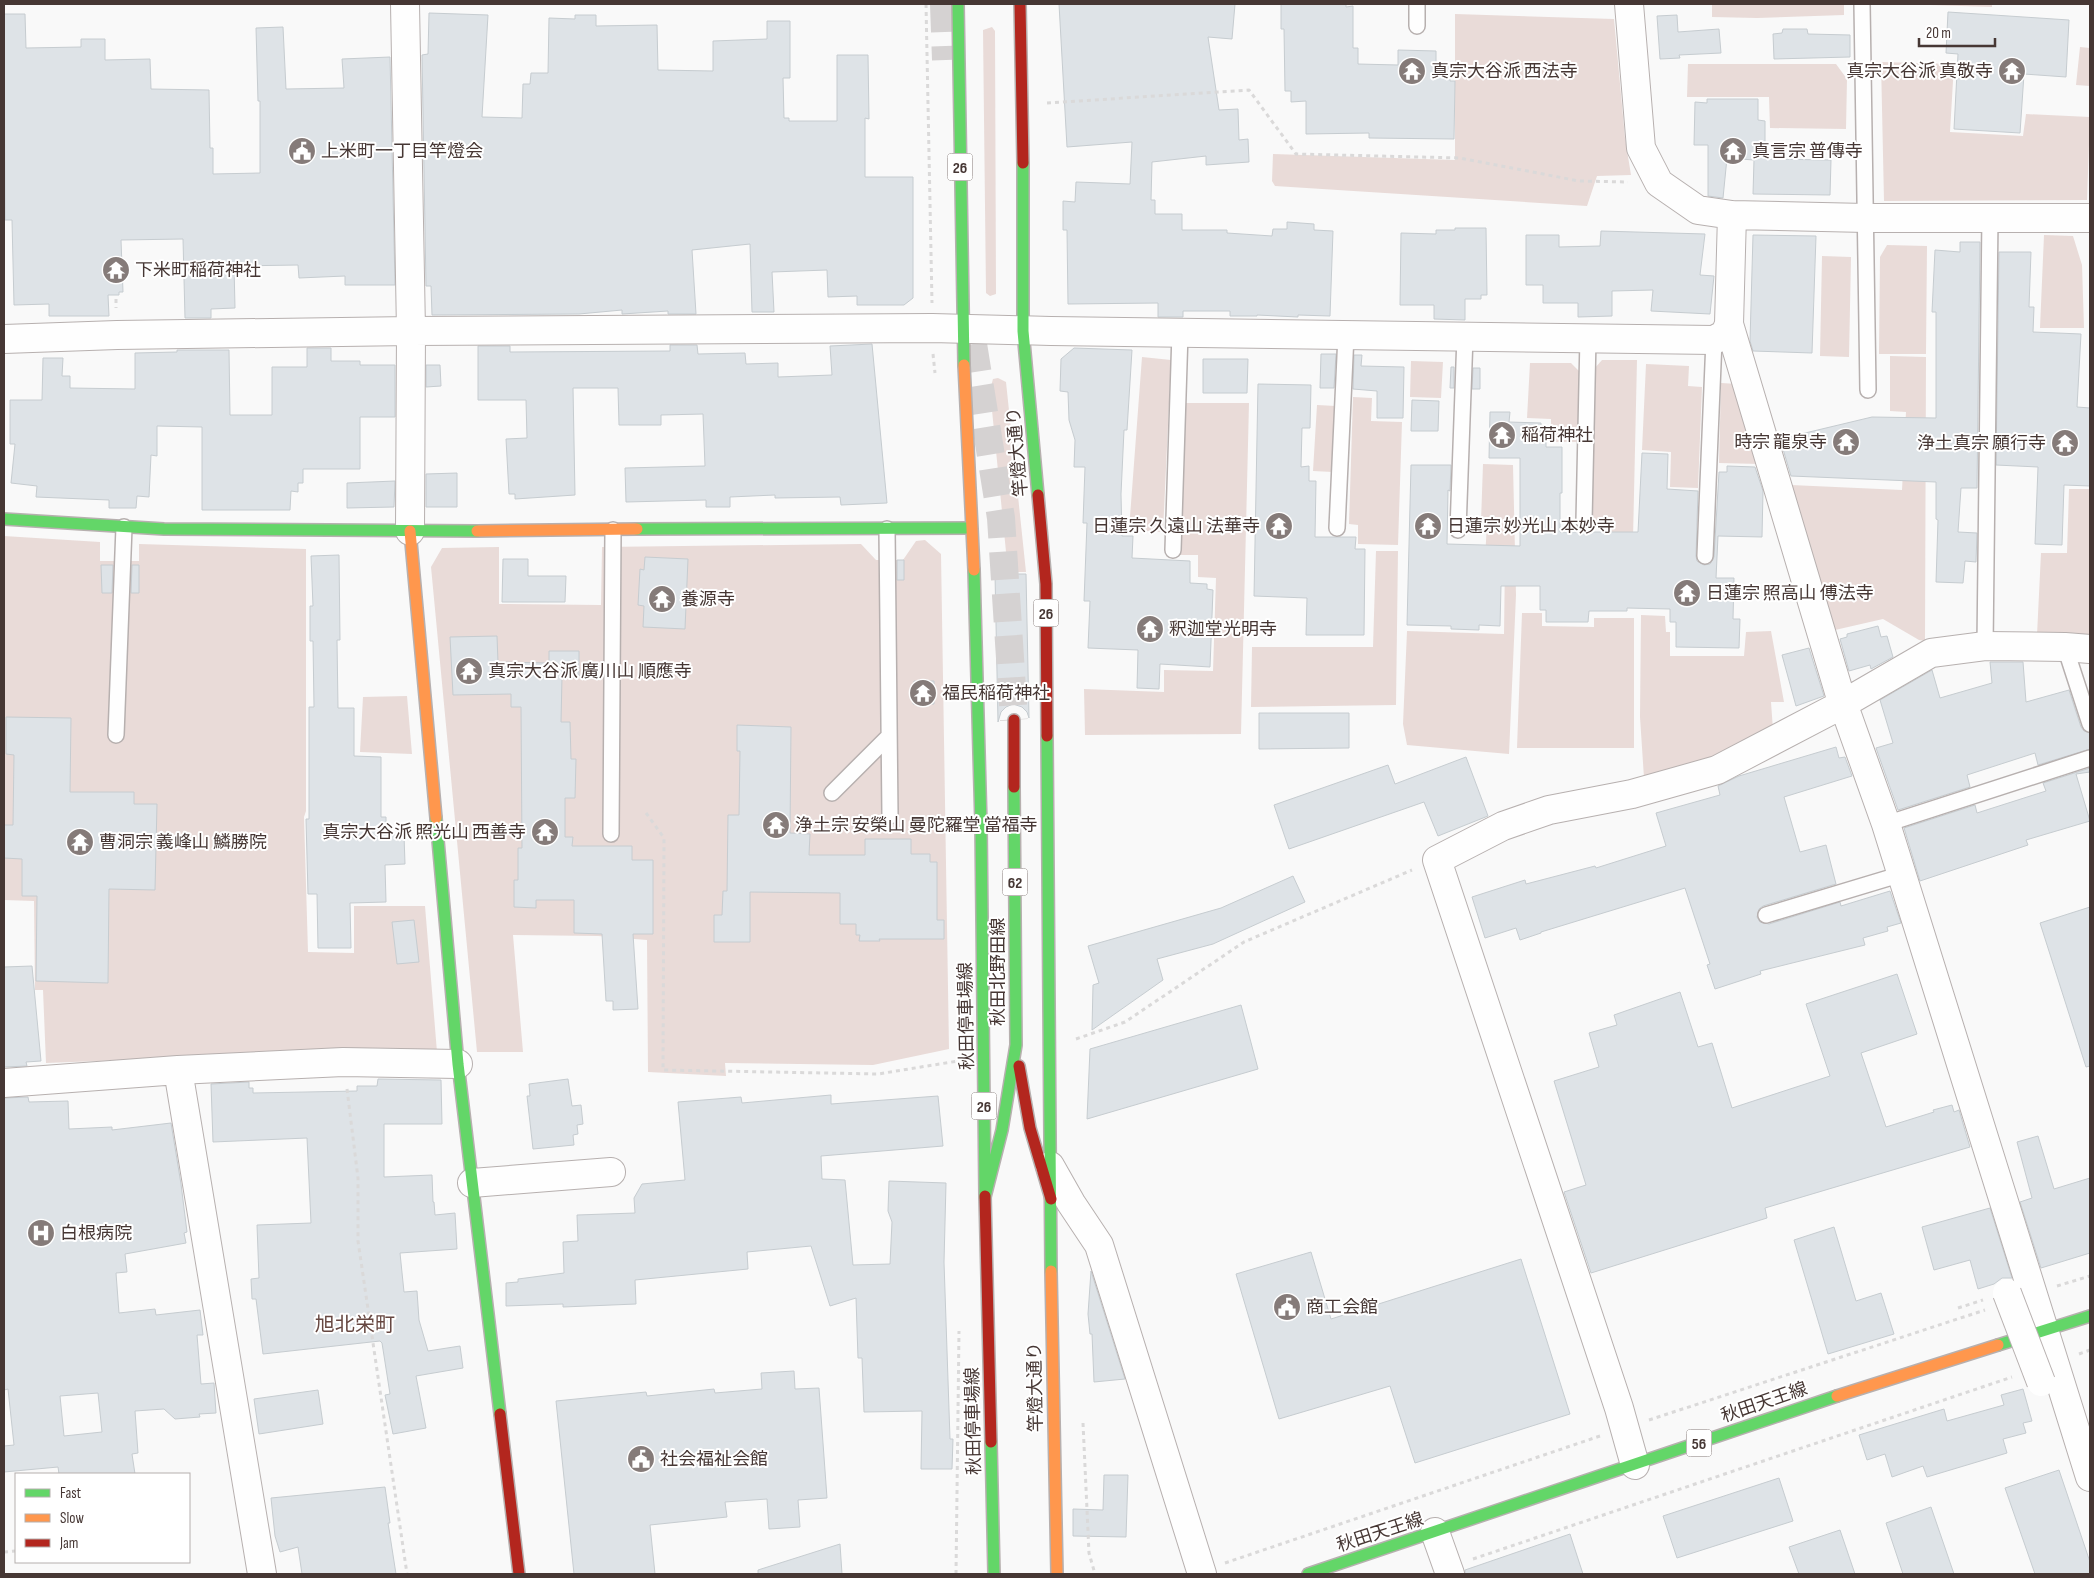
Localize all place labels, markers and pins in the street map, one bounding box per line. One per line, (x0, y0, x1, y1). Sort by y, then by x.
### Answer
temple icon: 真宗大谷派 西法寺 (1397, 56, 1427, 86)
temple icon: 真宗大谷派 真敬寺 (1997, 56, 2027, 86)
place label: 真宗大谷派 西法寺 (1431, 61, 1578, 82)
place label: 真宗大谷派 真敬寺 (1846, 61, 1993, 82)
public building icon: 上米町一丁目竿燈会 (287, 136, 317, 166)
temple icon: 真言宗 普傳寺 (1718, 136, 1748, 166)
place label: 上米町一丁目竿燈会 (321, 141, 483, 162)
place label: 真言宗 普傳寺 (1752, 141, 1863, 162)
temple icon: 下米町稲荷神社 (101, 255, 131, 285)
place label: 下米町稲荷神社 (135, 260, 261, 281)
temple icon: 稲荷神社 (1487, 420, 1517, 450)
place label: 稲荷神社 (1521, 425, 1593, 446)
temple icon: 時宗 龍泉寺 (1831, 427, 1861, 457)
temple icon: 浄土真宗 願行寺 (2050, 428, 2080, 458)
place label: 時宗 龍泉寺 (1734, 432, 1827, 453)
place label: 浄土真宗 願行寺 (1917, 433, 2046, 454)
temple icon: 日蓮宗 久遠山 法華寺 (1264, 511, 1294, 541)
temple icon: 日蓮宗 妙光山 本妙寺 (1413, 511, 1443, 541)
place label: 日蓮宗 久遠山 法華寺 (1092, 516, 1260, 537)
place label: 日蓮宗 妙光山 本妙寺 (1447, 516, 1615, 537)
temple icon: 日蓮宗 照高山 傅法寺 (1672, 578, 1702, 608)
place label: 日蓮宗 照高山 傅法寺 (1706, 583, 1874, 604)
temple icon: 養源寺 (647, 584, 677, 614)
place label: 養源寺 (681, 589, 735, 610)
temple icon: 釈迦堂光明寺 (1135, 614, 1165, 644)
place label: 釈迦堂光明寺 (1169, 619, 1277, 640)
temple icon: 真宗大谷派 廣川山 順應寺 (454, 656, 484, 686)
place label: 真宗大谷派 廣川山 順應寺 (488, 661, 692, 682)
temple icon: 福民稲荷神社 (908, 678, 938, 708)
place label: 福民稲荷神社 (942, 683, 1050, 704)
temple icon: 浄土宗 安榮山 曼陀羅堂 當福寺 (761, 810, 791, 840)
place label: 浄土宗 安榮山 曼陀羅堂 當福寺 (795, 815, 1038, 836)
temple icon: 真宗大谷派 照光山 西善寺 (530, 817, 560, 847)
place label: 真宗大谷派 照光山 西善寺 (322, 822, 526, 843)
temple icon: 曹洞宗 義峰山 鱗勝院 (65, 827, 95, 857)
place label: 曹洞宗 義峰山 鱗勝院 (99, 832, 267, 853)
hospital icon: 白根病院 (26, 1218, 56, 1248)
place label: 白根病院 (60, 1223, 132, 1244)
public building icon: 商工会館 (1272, 1292, 1302, 1322)
place label: 商工会館 (1306, 1297, 1378, 1318)
public building icon: 社会福祉会館 (626, 1444, 656, 1474)
place label: 社会福祉会館 (660, 1449, 768, 1470)

